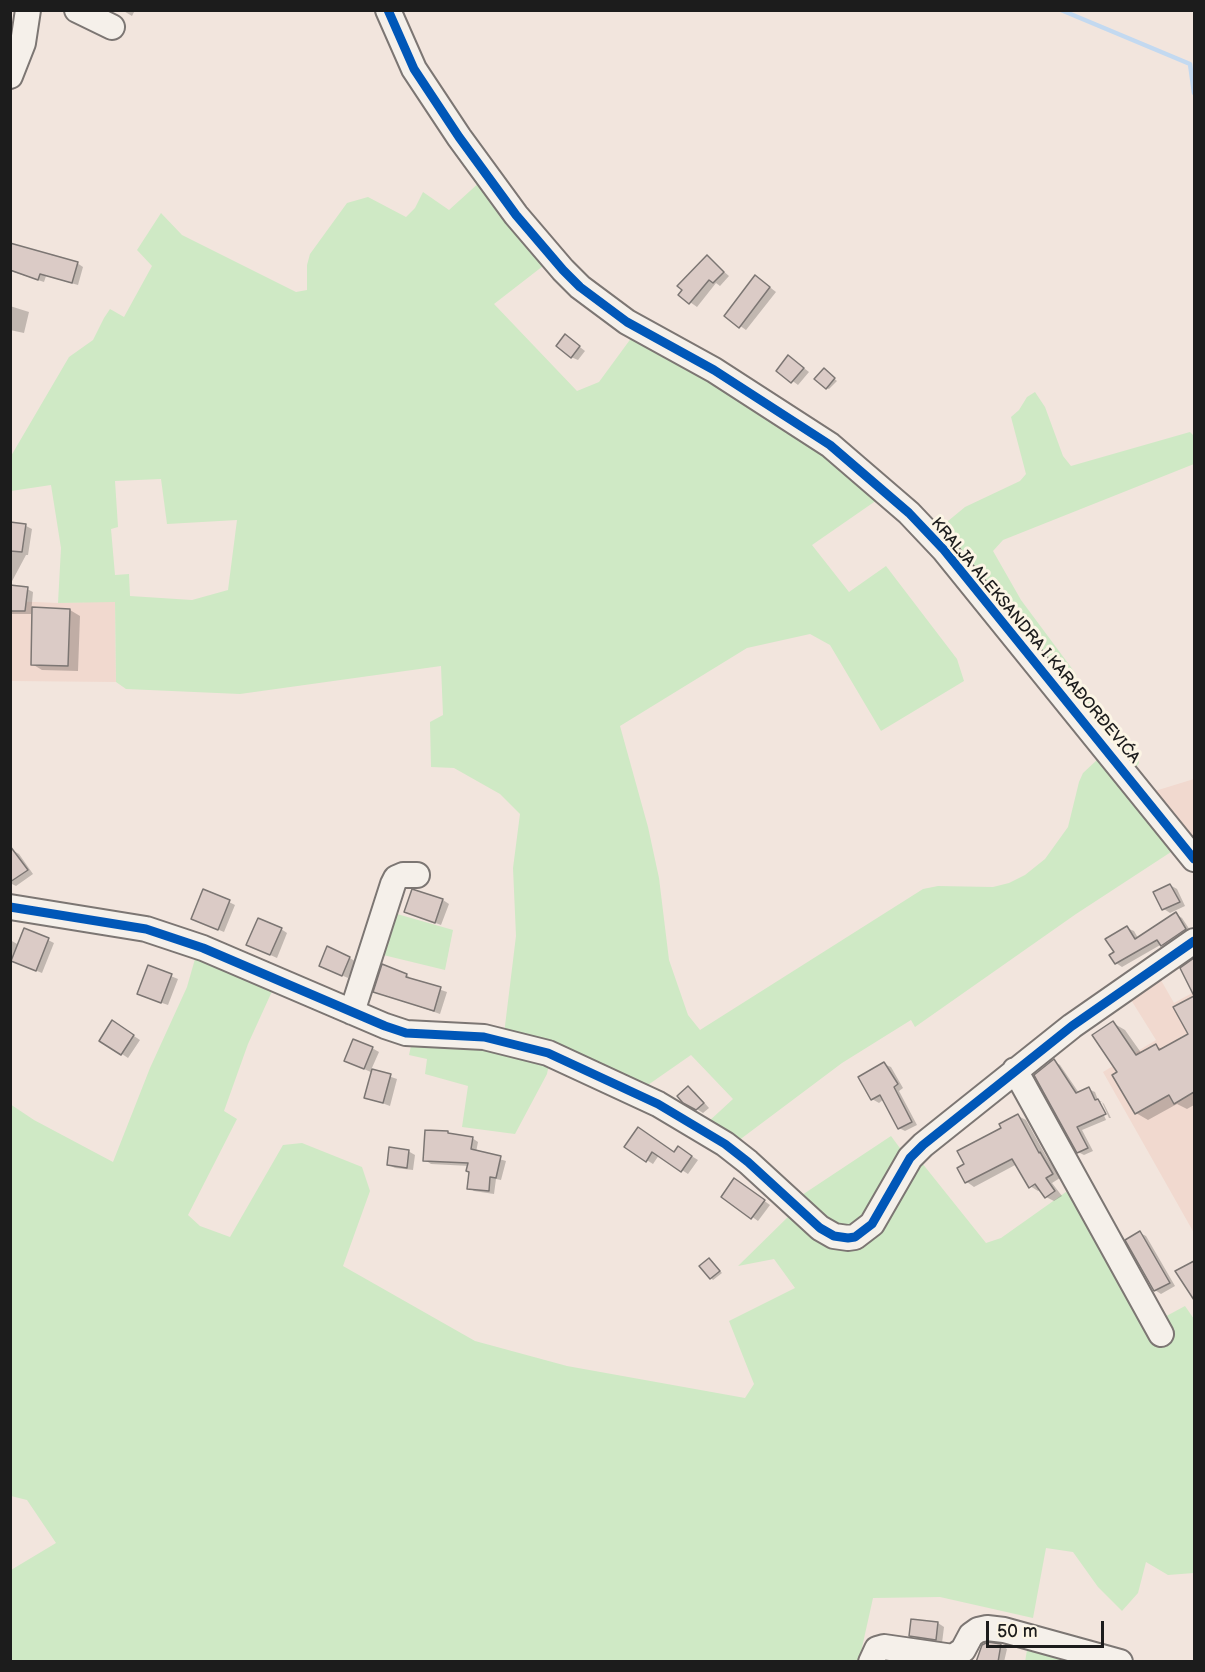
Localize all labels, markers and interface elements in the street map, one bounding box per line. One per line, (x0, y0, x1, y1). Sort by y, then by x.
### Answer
street label: KRALJA ALEKSANDRA I KARAĐORĐEVIĆA (927, 514, 1143, 768)
scale bar (989, 1609, 1108, 1647)
text: 50 m (997, 1621, 1038, 1642)

